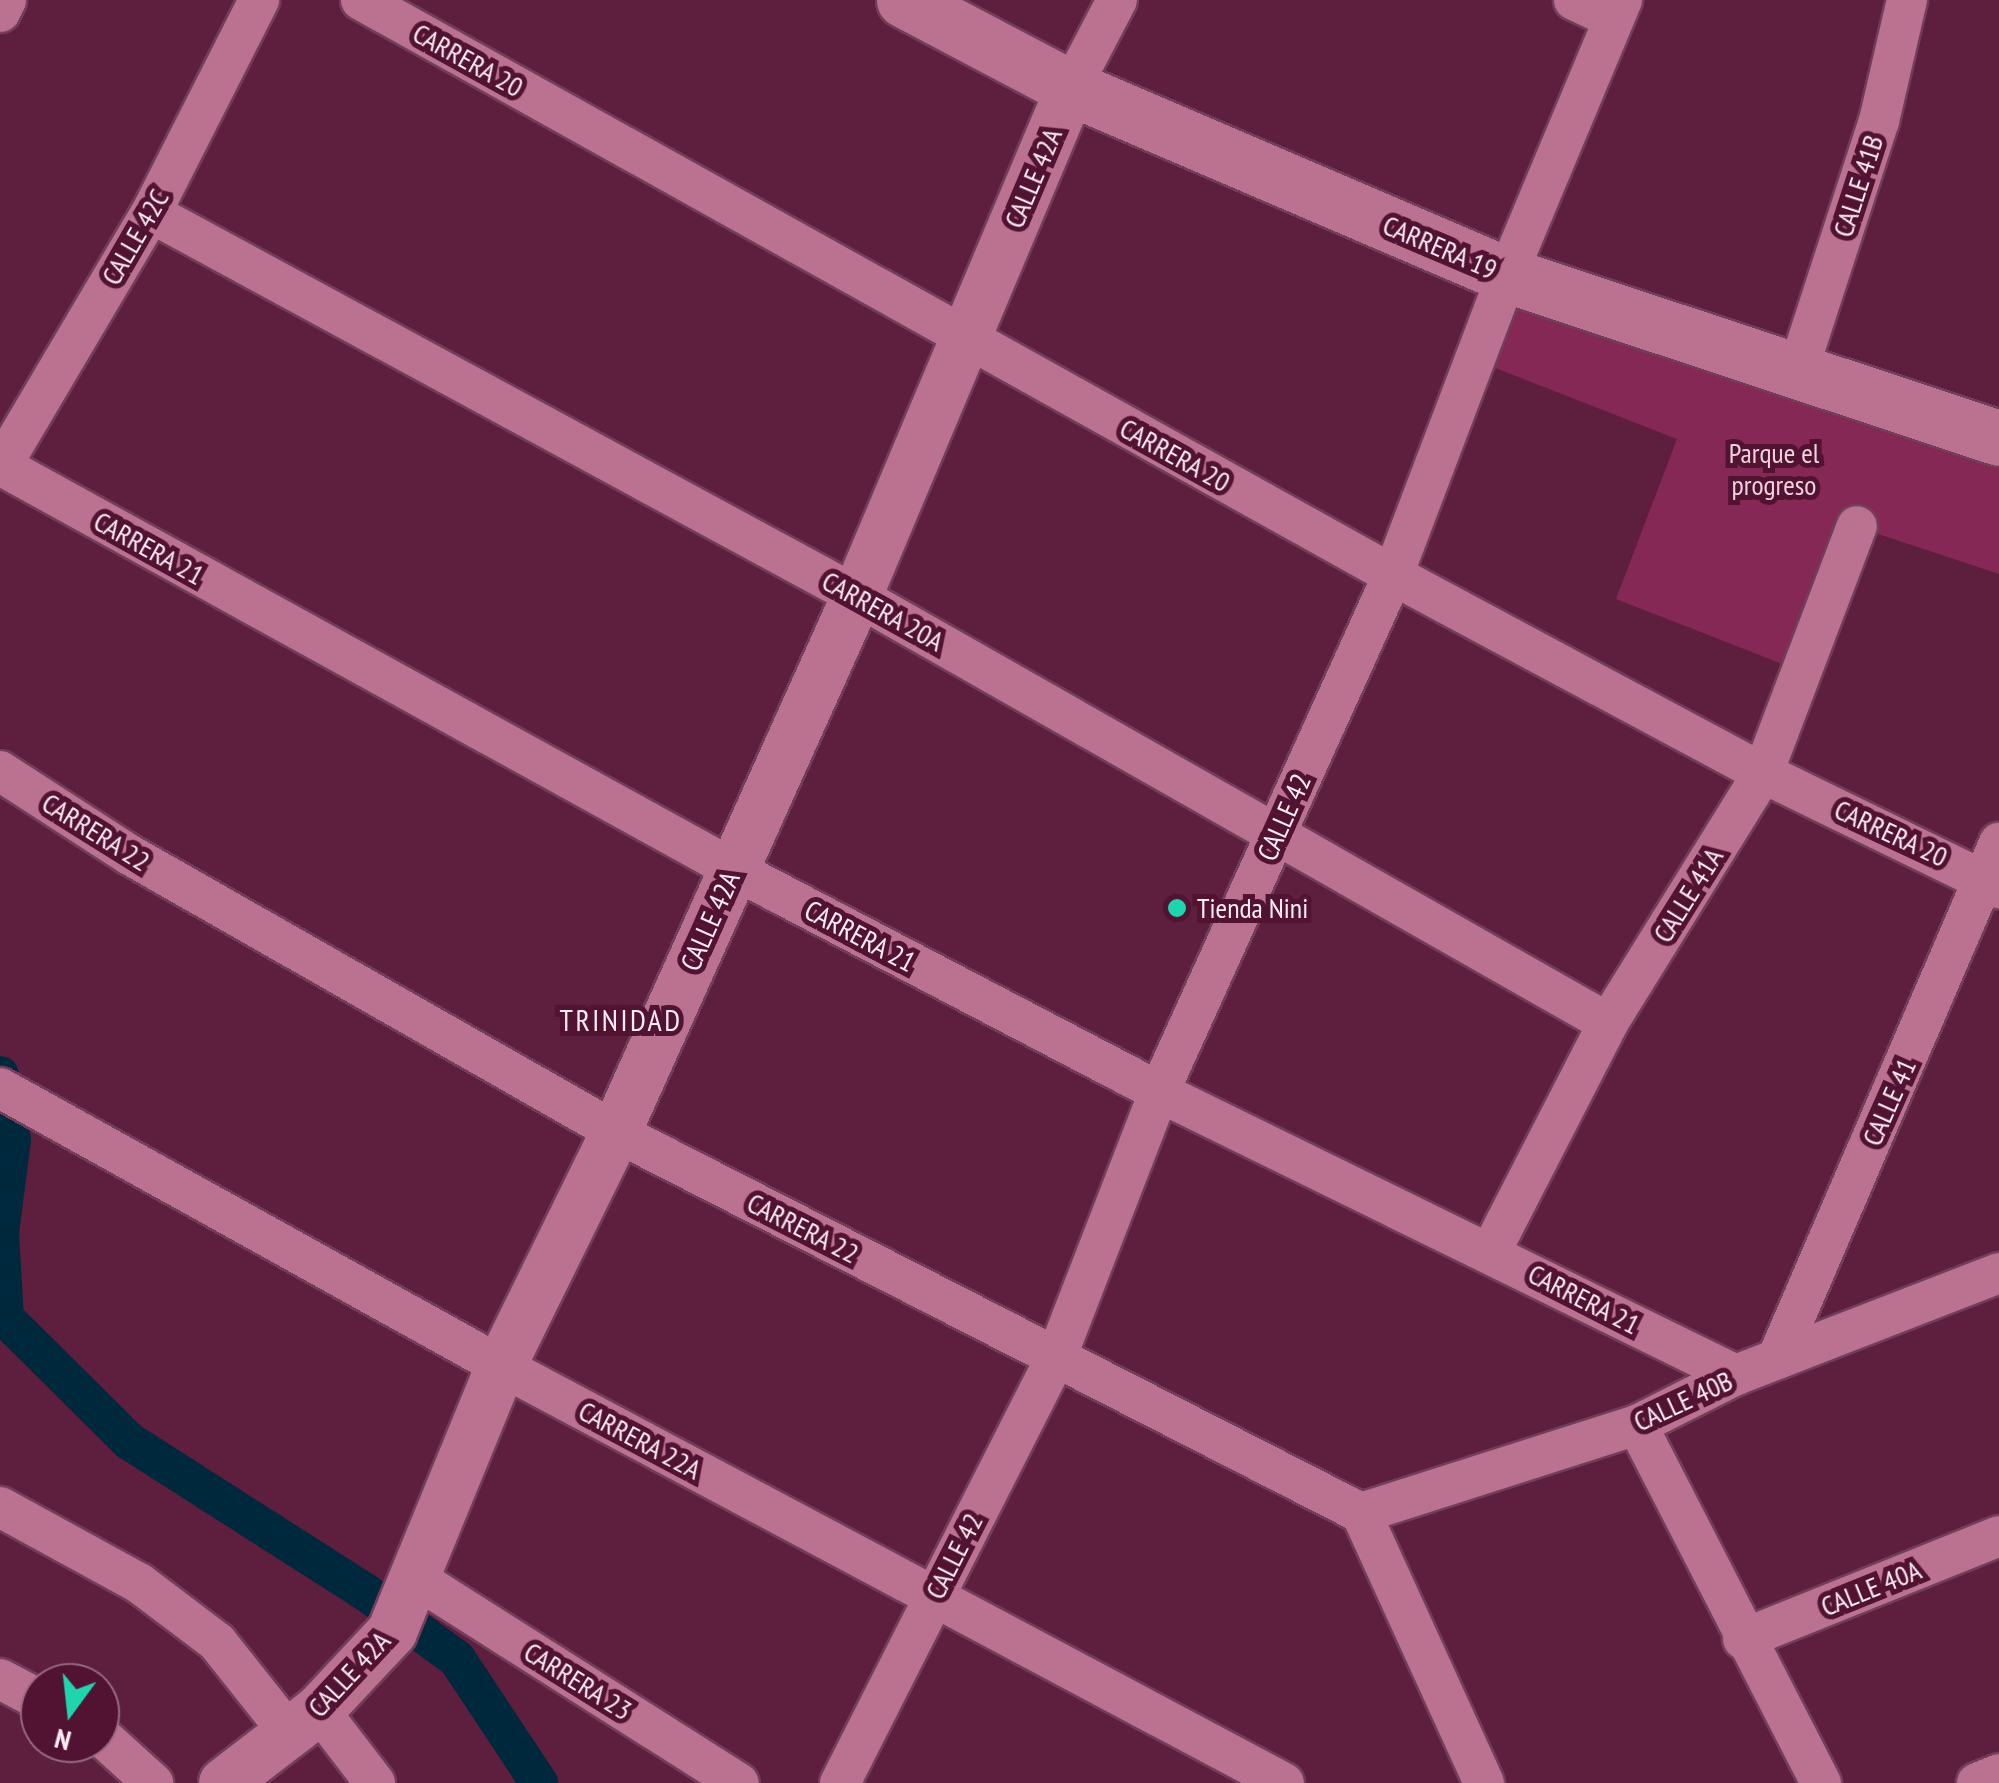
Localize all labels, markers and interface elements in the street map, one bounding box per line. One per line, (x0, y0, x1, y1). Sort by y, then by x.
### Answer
street label: CARRERA 20 (407, 16, 529, 104)
street label: CALLE 42A (997, 123, 1069, 233)
street label: CALLE 41B (1826, 131, 1890, 241)
street label: CALLE 42C (94, 183, 176, 291)
street label: CARRERA 19 (1378, 208, 1502, 286)
street label: CARRERA 20 (1114, 411, 1236, 499)
park label: Parque el progreso (1729, 436, 1819, 502)
street label: CARRERA 21 (88, 504, 210, 592)
street label: CARRERA 20A (816, 564, 950, 658)
street label: CALLE 42 (1250, 768, 1318, 866)
street label: CARRERA 22 (36, 786, 156, 878)
street label: CARRERA 20 (1829, 792, 1953, 874)
street label: CALLE 41A (1646, 842, 1730, 948)
street label: CALLE 42A (673, 866, 747, 976)
place label: Tienda Nini (1197, 891, 1308, 925)
street label: CARRERA 21 (799, 893, 921, 979)
marker: Tienda Nini (1166, 897, 1188, 919)
district label: TRINIDAD (560, 1002, 682, 1038)
street label: CALLE 41 (1855, 1053, 1923, 1151)
street label: CARRERA 22 (741, 1185, 865, 1271)
street label: CARRERA 21 (1522, 1256, 1646, 1342)
street label: CALLE 40B (1628, 1364, 1738, 1438)
street label: CARRERA 22A (573, 1394, 707, 1486)
street label: CALLE 42 (918, 1507, 990, 1605)
street label: CALLE 40A (1816, 1553, 1926, 1623)
street label: CALLE 42A (301, 1624, 397, 1724)
street label: CARRERA 23 (518, 1635, 638, 1727)
north arrow (20, 1663, 120, 1763)
text: N (51, 1721, 75, 1760)

